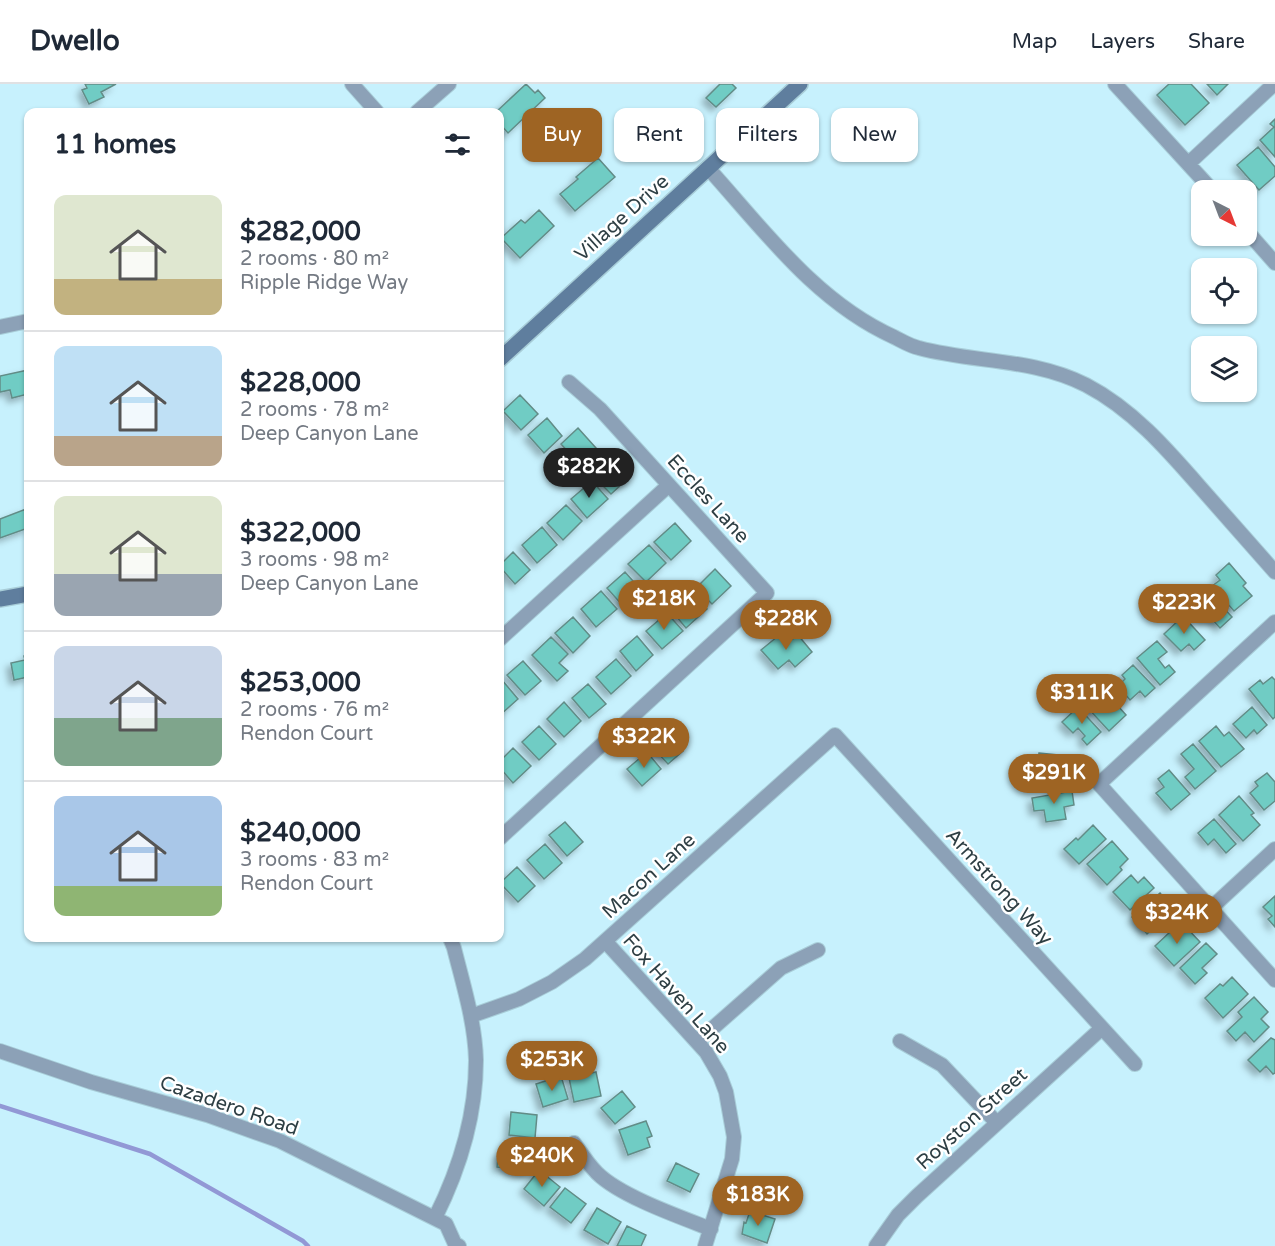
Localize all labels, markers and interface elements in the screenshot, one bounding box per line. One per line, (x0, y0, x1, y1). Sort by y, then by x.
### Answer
text: Dwello (30, 24, 120, 58)
text: Map (1012, 29, 1057, 54)
text: Layers (1090, 29, 1155, 54)
text: Share (1188, 29, 1245, 54)
chip: Buy (522, 108, 602, 162)
chip: Rent (614, 108, 704, 162)
chip: Filters (716, 108, 819, 162)
chip: New (831, 108, 918, 162)
icon: filters (441, 128, 474, 161)
text: 11 homes (54, 129, 176, 160)
street label: Village Drive (570, 170, 674, 266)
north arrow (1191, 180, 1257, 246)
map controls (1191, 180, 1257, 402)
text: $282,000 (240, 216, 361, 247)
icon: home (102, 219, 174, 291)
text: 2 rooms · 80 m² (240, 247, 389, 271)
button: locate (1191, 258, 1257, 324)
text: Ripple Ridge Way (240, 271, 408, 295)
button: layers (1191, 336, 1257, 402)
text: $228,000 (240, 367, 361, 398)
icon: home (102, 370, 174, 442)
text: 2 rooms · 78 m² (240, 398, 389, 422)
text: Deep Canyon Lane (240, 422, 419, 446)
pin: $282K (547, 448, 631, 499)
street label: Eccles Lane (662, 450, 754, 548)
text: $282K (557, 455, 621, 479)
text: $322,000 (240, 517, 361, 548)
icon: home (102, 520, 174, 592)
text: 3 rooms · 98 m² (240, 548, 389, 572)
text: Deep Canyon Lane (240, 572, 419, 596)
pin: $218K (622, 580, 706, 631)
pin: $223K (1142, 584, 1226, 635)
text: $218K (632, 587, 696, 611)
text: $223K (1152, 591, 1216, 615)
pin: $228K (744, 600, 828, 651)
text: $228K (754, 607, 818, 631)
text: $253,000 (240, 667, 361, 698)
icon: home (102, 670, 174, 742)
pin: $311K (1040, 674, 1124, 725)
text: $311K (1050, 681, 1114, 705)
text: 2 rooms · 76 m² (240, 698, 389, 722)
pin: $322K (602, 718, 686, 769)
text: Rendon Court (240, 722, 373, 746)
text: $322K (612, 725, 676, 749)
pin: $291K (1012, 754, 1096, 805)
text: $291K (1022, 761, 1086, 785)
text: $240,000 (240, 817, 361, 848)
icon: home (102, 820, 174, 892)
street label: Armstrong Way (940, 824, 1058, 950)
street label: Macon Lane (598, 828, 700, 924)
text: 3 rooms · 83 m² (240, 848, 389, 872)
text: Rendon Court (240, 872, 373, 896)
pin: $324K (1135, 894, 1219, 945)
text: $324K (1145, 901, 1209, 925)
street label: Fox Haven Lane (617, 929, 735, 1059)
pin: $253K (510, 1041, 594, 1092)
text: $253K (520, 1048, 584, 1072)
street label: Royston Street (912, 1063, 1033, 1175)
street label: Cazadero Road (156, 1071, 302, 1141)
pin: $240K (500, 1137, 584, 1188)
text: $240K (510, 1144, 574, 1168)
pin: $183K (716, 1176, 800, 1227)
text: $183K (726, 1183, 790, 1207)

